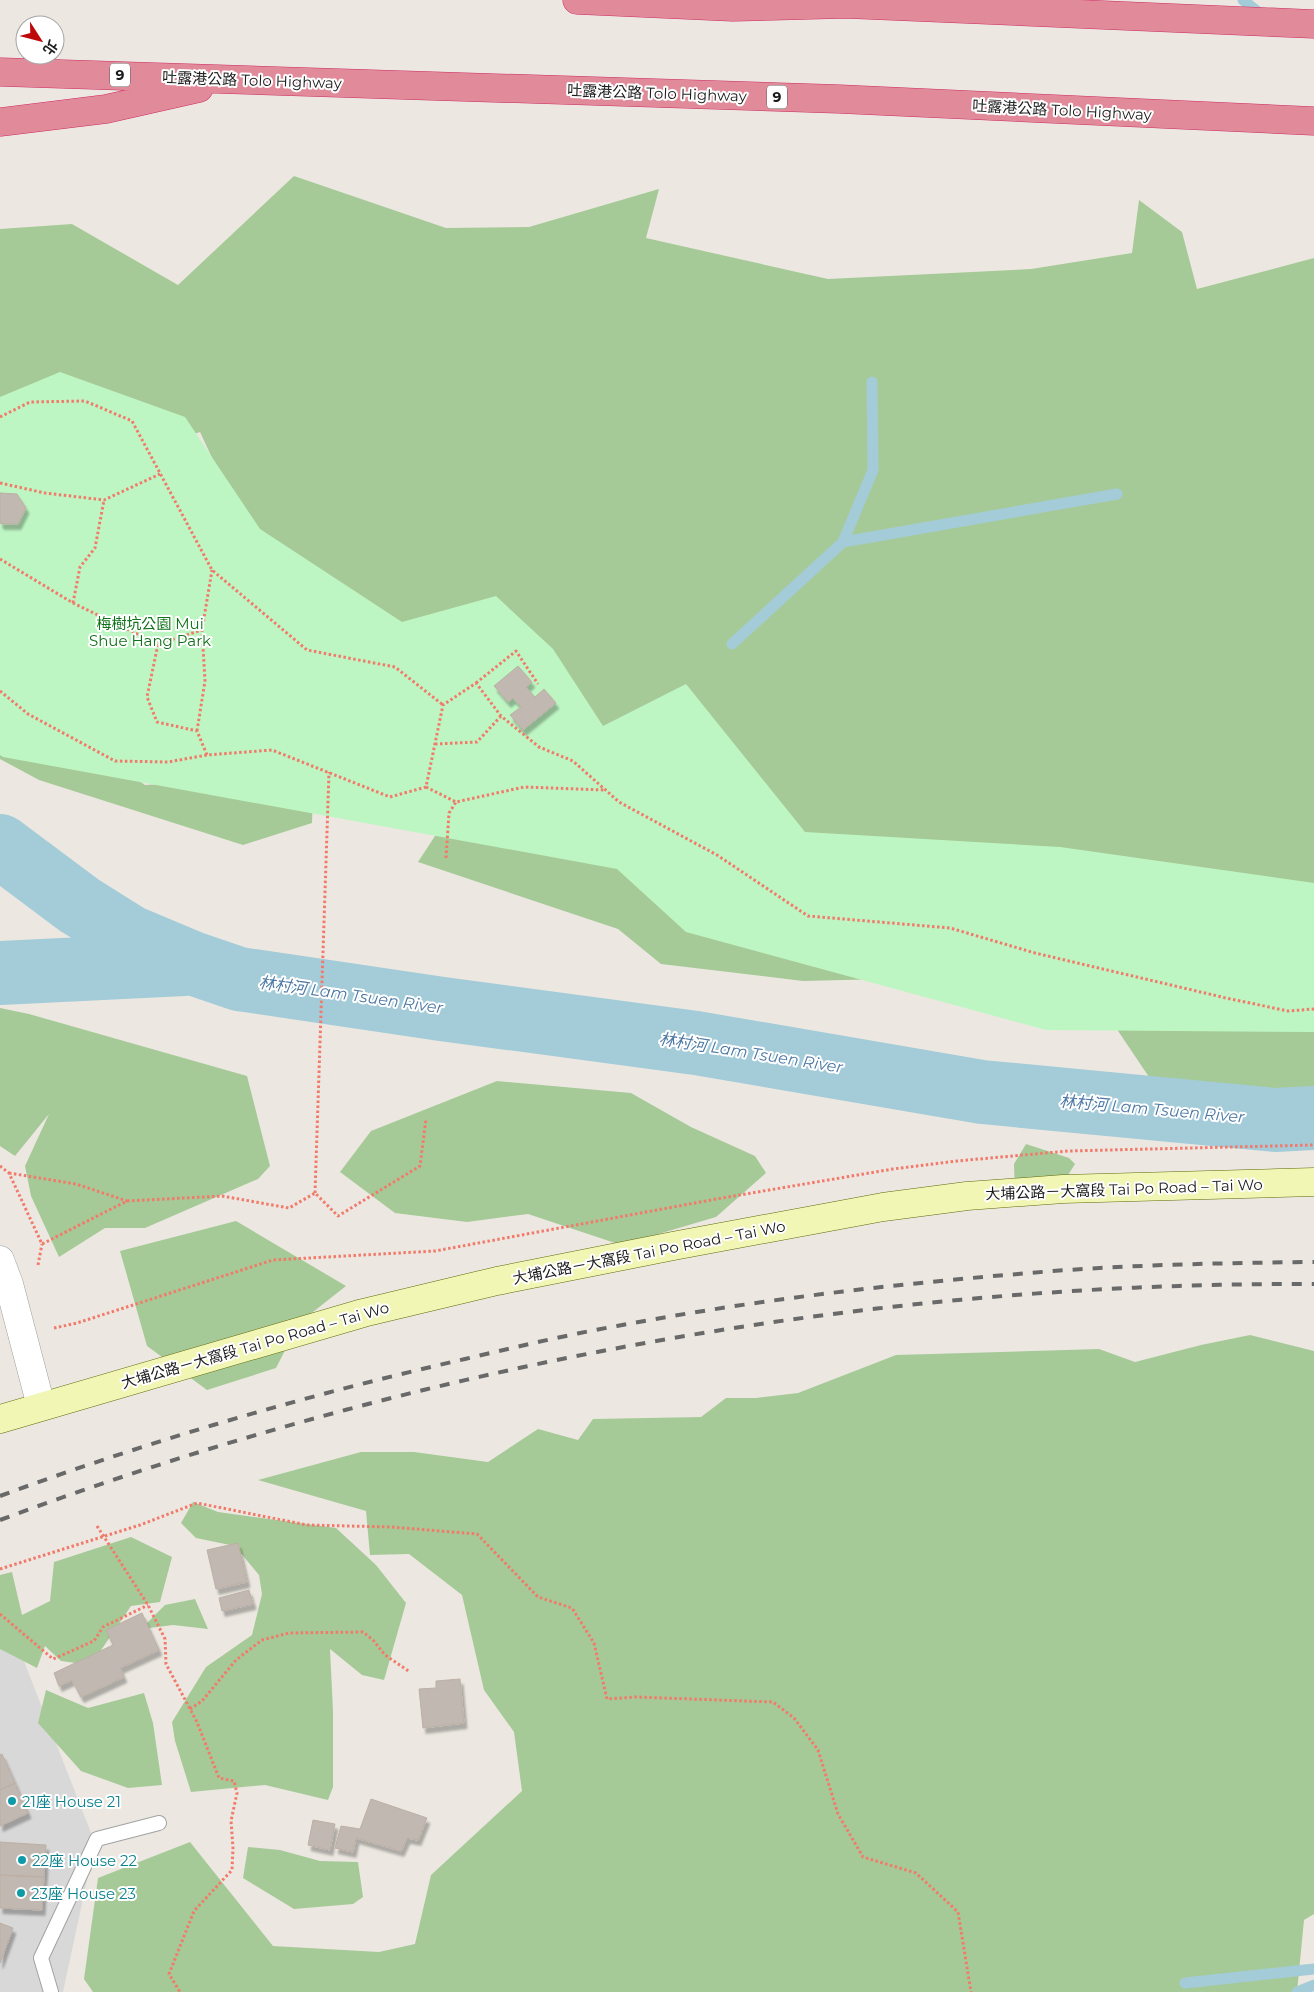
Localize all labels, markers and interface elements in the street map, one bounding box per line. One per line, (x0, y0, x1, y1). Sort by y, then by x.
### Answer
north arrow (15, 15, 65, 65)
text: 北 (39, 37, 62, 59)
road number: 9 (110, 64, 130, 86)
street label: 吐露港公路 Tolo Highway (162, 67, 343, 93)
street label: 吐露港公路 Tolo Highway (567, 80, 748, 106)
road number: 9 (767, 85, 787, 108)
street label: 吐露港公路 Tolo Highway (972, 96, 1153, 124)
park label: 梅樹坑公園 Mui Shue Hang Park (89, 614, 211, 650)
water label: 林村河 Lam Tsuen River (258, 973, 445, 1017)
water label: 林村河 Lam Tsuen River (658, 1029, 845, 1077)
water label: 林村河 Lam Tsuen River (1059, 1091, 1246, 1127)
street label: 大埔公路－大窩段 Tai Po Road – Tai Wo (985, 1175, 1263, 1203)
street label: 大埔公路－大窩段 Tai Po Road – Tai Wo (511, 1216, 787, 1288)
street label: 大埔公路－大窩段 Tai Po Road – Tai Wo (119, 1298, 391, 1392)
place label: 21座 House 21 (22, 1792, 121, 1811)
marker: 21座 House 21 (6, 1795, 18, 1807)
place label: 22座 House 22 (32, 1851, 137, 1870)
marker: 22座 House 22 (16, 1854, 28, 1866)
place label: 23座 House 23 (31, 1884, 136, 1903)
marker: 23座 House 23 (15, 1887, 27, 1899)

